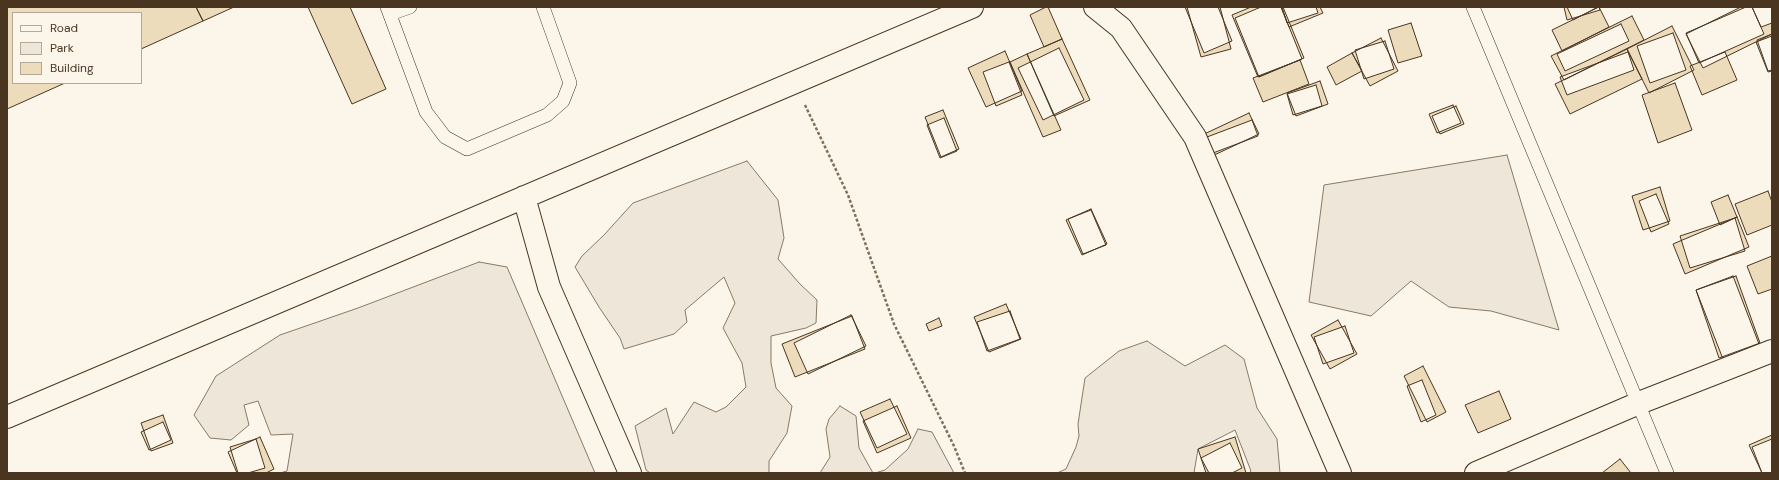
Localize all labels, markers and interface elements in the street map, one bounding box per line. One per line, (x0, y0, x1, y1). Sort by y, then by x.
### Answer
legend (12, 12, 142, 84)
text: Road (50, 20, 78, 36)
text: Park (50, 40, 74, 56)
text: Building (50, 60, 94, 76)

